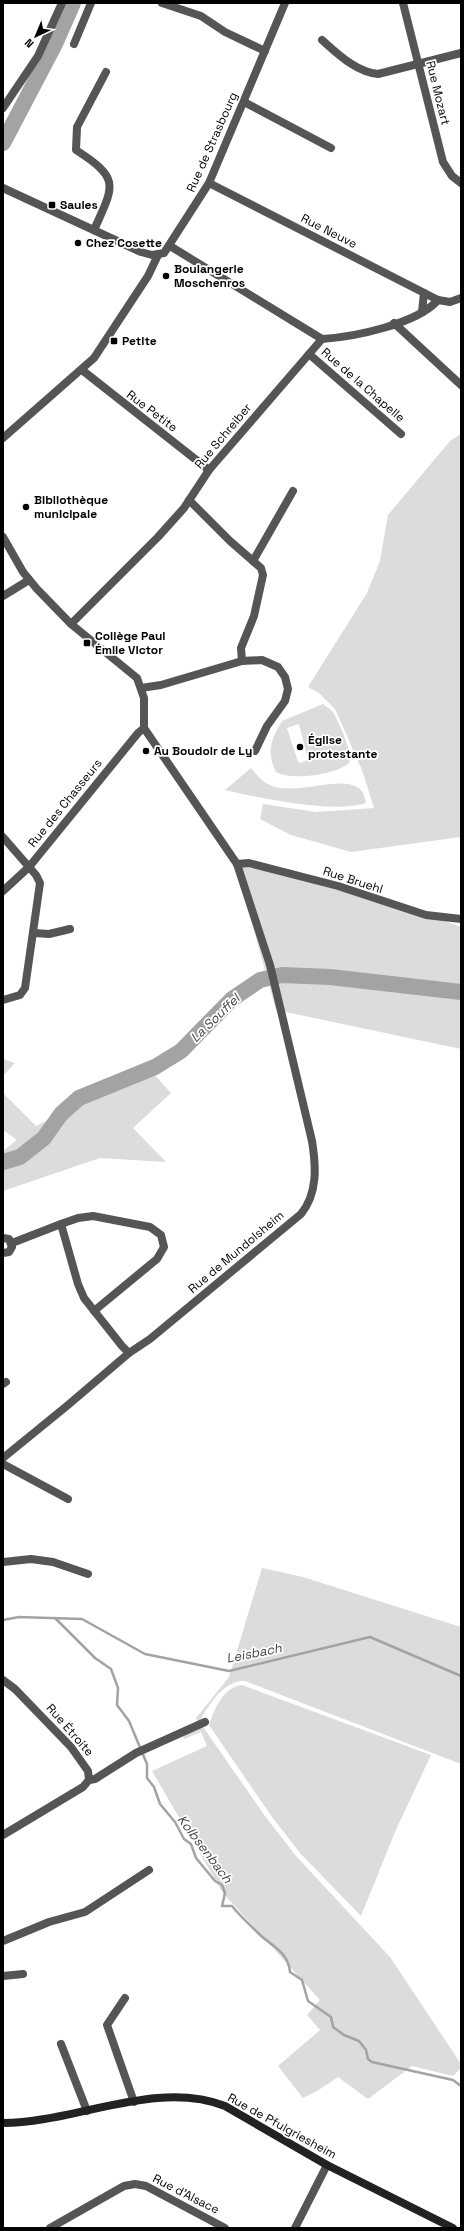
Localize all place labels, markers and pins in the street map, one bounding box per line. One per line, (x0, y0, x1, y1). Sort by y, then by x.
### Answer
place label: Saules (60, 197, 98, 213)
marker: Saules (47, 200, 57, 210)
place label: Chez Cosette (86, 235, 162, 251)
marker: Chez Cosette (73, 238, 83, 248)
place label: Boulangerie Moschenros (174, 261, 245, 291)
marker: Boulangerie Moschenros (161, 271, 171, 281)
place label: Petite (122, 333, 157, 349)
marker: Petite (109, 336, 119, 346)
place label: Bibliothèque municipale (34, 492, 108, 522)
marker: Bibliothèque municipale (21, 502, 31, 512)
place label: Collège Paul Émile Victor (95, 628, 166, 658)
marker: Collège Paul Émile Victor (82, 638, 92, 648)
place label: Église protestante (308, 732, 378, 762)
marker: Église protestante (295, 742, 305, 752)
place label: Au Boudoir de Ly (154, 743, 252, 759)
marker: Au Boudoir de Ly (141, 746, 151, 756)

